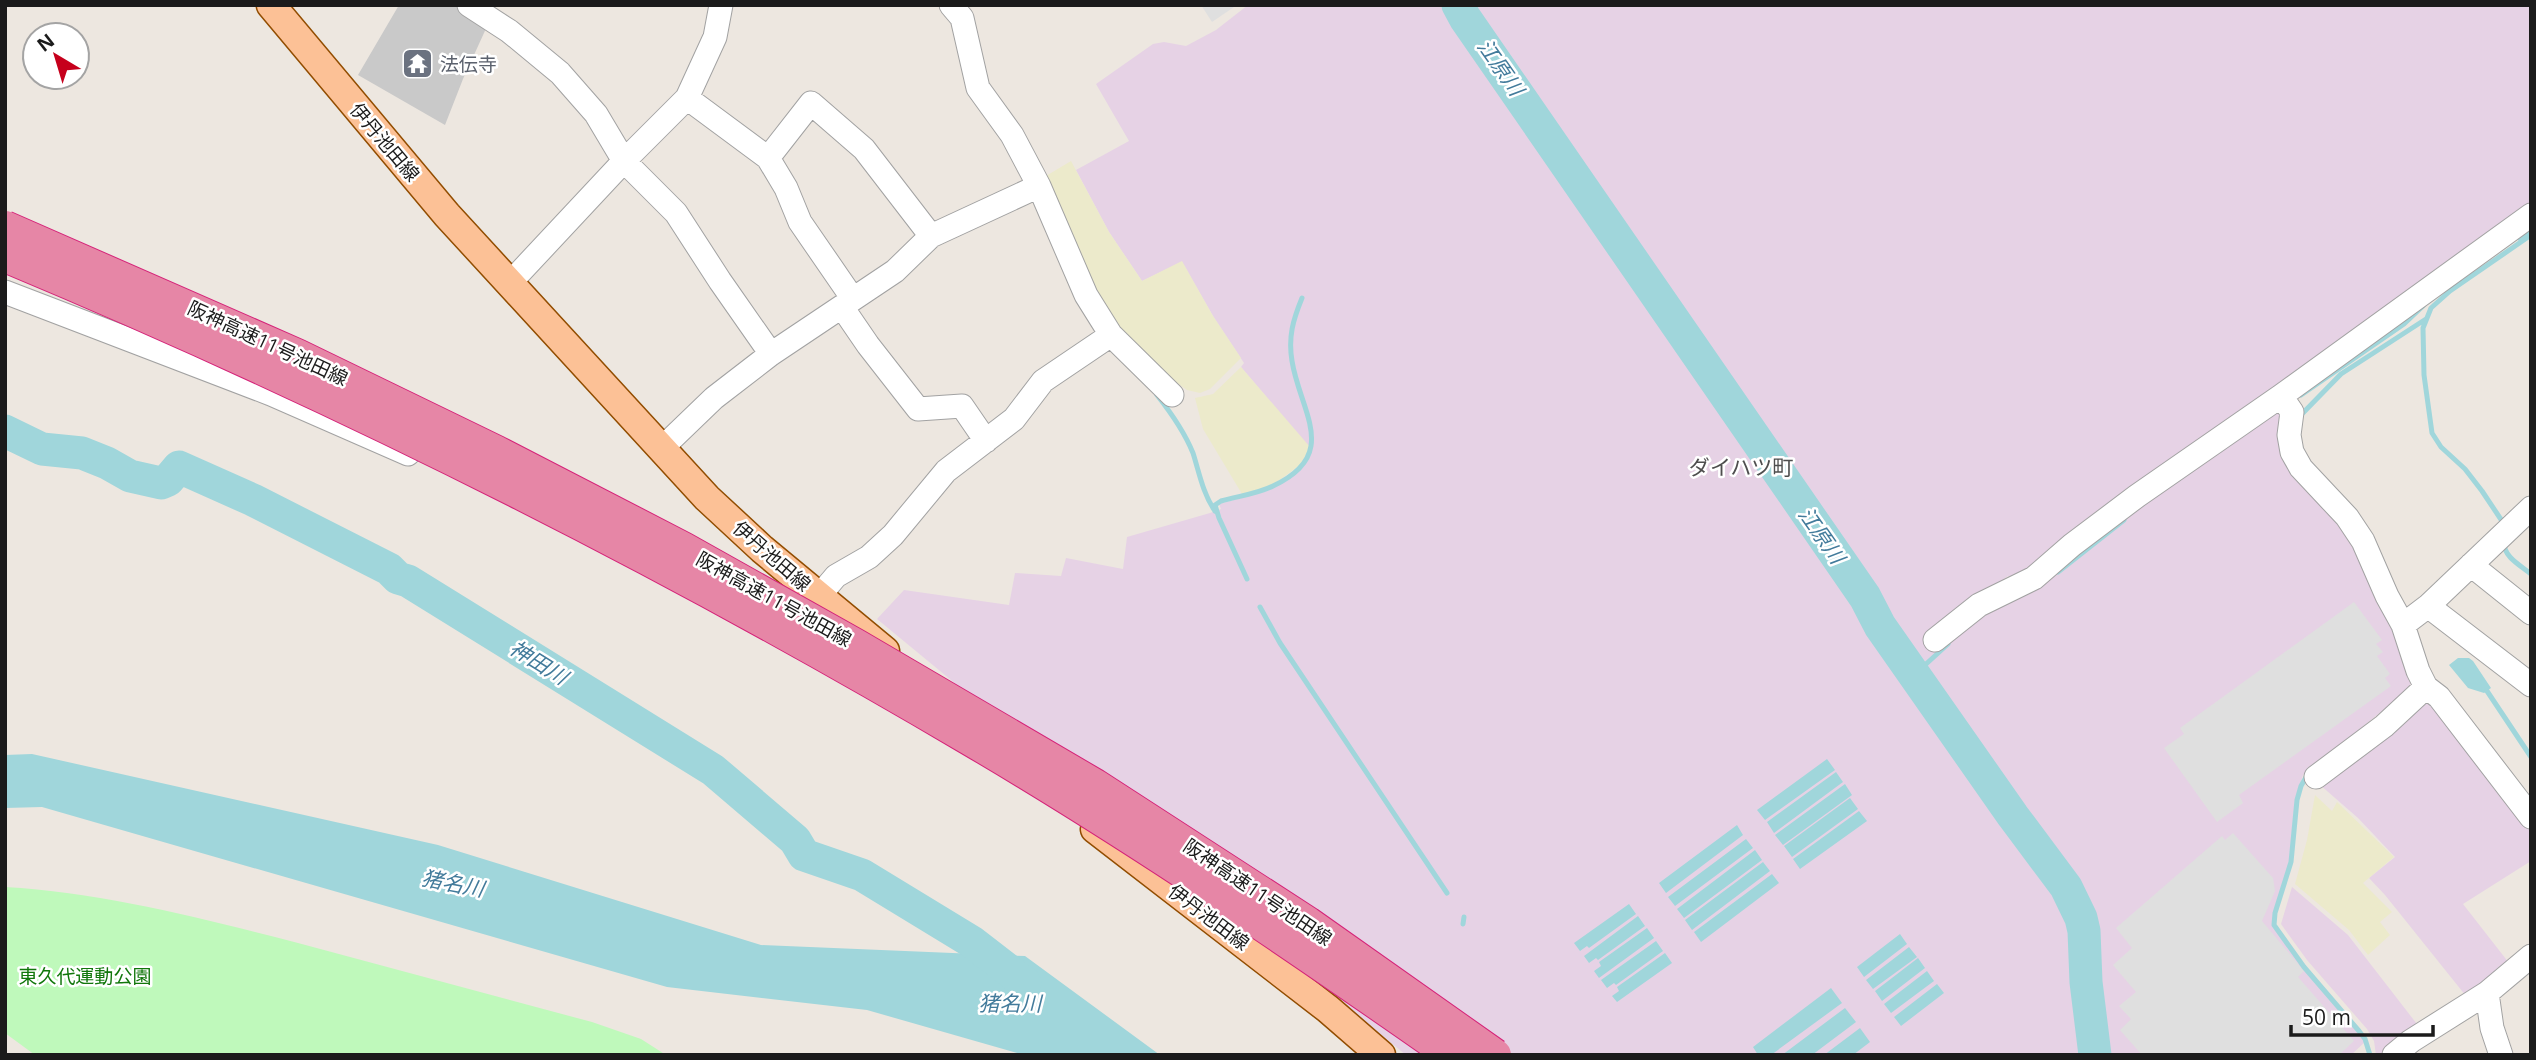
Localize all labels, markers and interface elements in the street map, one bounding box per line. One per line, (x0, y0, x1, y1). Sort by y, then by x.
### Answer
north arrow (21, 21, 91, 91)
text: N (31, 28, 60, 58)
water label: 江原川 (1471, 33, 1532, 102)
temple icon: 法伝寺 (400, 47, 434, 81)
place label: 法伝寺 (440, 51, 497, 77)
street label: 伊丹池田線 (345, 97, 425, 187)
street label: 阪神高速11号池田線 (184, 295, 352, 391)
district label: ダイハツ町 (1689, 453, 1793, 481)
water label: 江原川 (1792, 501, 1853, 570)
street label: 伊丹池田線 (728, 515, 816, 597)
street label: 阪神高速11号池田線 (692, 546, 856, 652)
water label: 神田川 (505, 633, 575, 692)
street label: 阪神高速11号池田線 (1179, 833, 1337, 951)
water label: 猪名川 (419, 863, 489, 903)
street label: 伊丹池田線 (1163, 878, 1255, 956)
park label: 東久代運動公園 (18, 963, 152, 989)
water label: 猪名川 (979, 989, 1043, 1017)
scale bar (2291, 993, 2433, 1038)
text: 50 m (2302, 1003, 2351, 1031)

